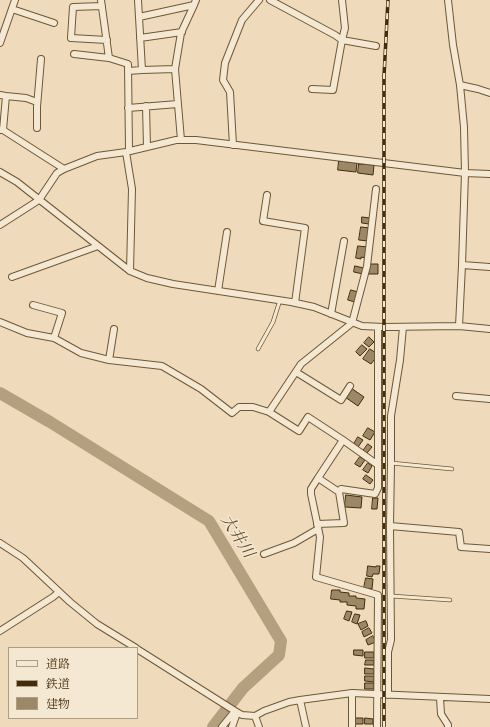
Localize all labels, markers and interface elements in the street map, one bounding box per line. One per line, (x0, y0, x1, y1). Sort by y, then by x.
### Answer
water label: 大井川 (215, 512, 257, 562)
legend (8, 647, 138, 719)
text: 道路 (46, 657, 70, 672)
text: 鉄道 (46, 677, 70, 692)
text: 建物 (46, 697, 70, 712)

